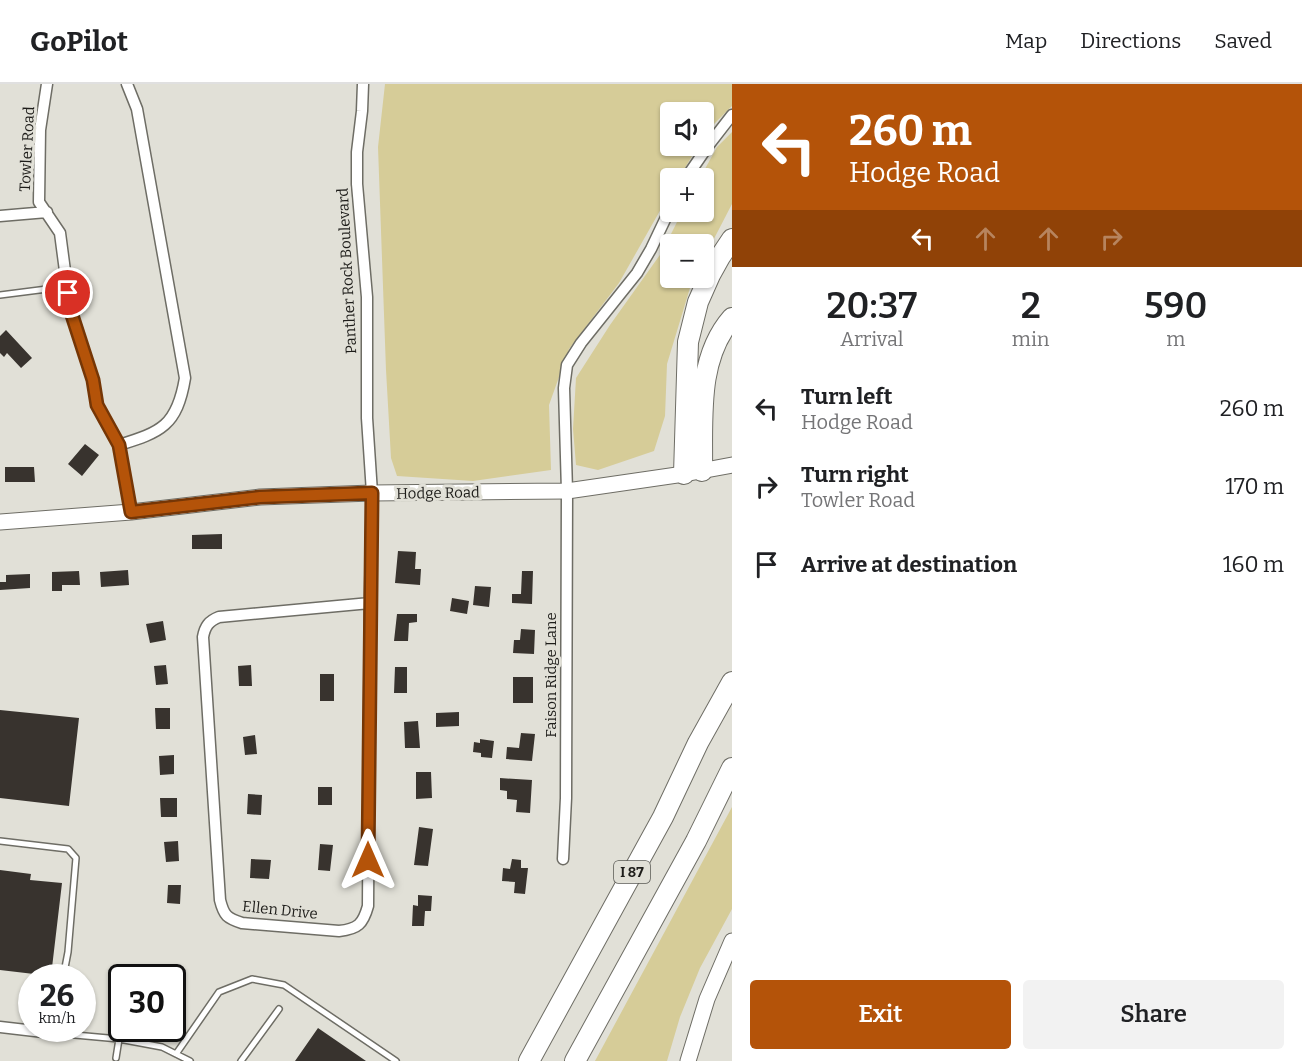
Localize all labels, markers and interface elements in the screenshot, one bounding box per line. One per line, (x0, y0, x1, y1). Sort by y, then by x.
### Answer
text: GoPilot (30, 25, 128, 58)
text: Map (1005, 28, 1047, 54)
text: Directions (1080, 28, 1181, 54)
text: Saved (1214, 28, 1272, 54)
map controls (660, 102, 714, 288)
button: sound (660, 102, 714, 156)
street label: Towler Road (16, 106, 38, 192)
text: 260 m (849, 106, 972, 156)
icon: left (750, 108, 828, 186)
text: Hodge Road (849, 157, 1000, 189)
button: + (660, 168, 714, 222)
street label: Panther Rock Boulevard (334, 187, 360, 355)
icon: left (906, 222, 939, 255)
icon: ahead (969, 222, 1002, 255)
icon: ahead (1032, 222, 1065, 255)
icon: right (1095, 222, 1128, 255)
button: − (660, 234, 714, 288)
pin (42, 267, 93, 318)
icon: arrive (51, 276, 84, 309)
text: 20:37 (827, 284, 917, 328)
text: 2 (1021, 284, 1041, 328)
text: 590 (1144, 284, 1207, 328)
text: Arrival (840, 327, 904, 351)
text: min (1012, 327, 1050, 351)
text: m (1166, 327, 1185, 351)
text: Turn left (801, 383, 893, 410)
icon: left (750, 392, 783, 425)
text: 260 m (1220, 395, 1284, 422)
text: Hodge Road (801, 410, 913, 434)
text: Turn right (801, 461, 909, 488)
icon: right (750, 470, 783, 503)
text: 170 m (1225, 473, 1284, 500)
street label: Hodge Road (396, 483, 480, 503)
text: Towler Road (801, 488, 915, 512)
icon: arrive (750, 548, 783, 581)
text: Arrive at destination (801, 551, 1017, 578)
text: 160 m (1223, 551, 1284, 578)
street label: Faison Ridge Lane (542, 612, 560, 738)
position arrow (336, 828, 400, 892)
road number: I 87 (614, 861, 650, 883)
street label: Ellen Drive (241, 897, 319, 923)
speed limit sign: 30 (108, 964, 186, 1042)
text: 26 (40, 978, 74, 1014)
button: Exit (750, 980, 1011, 1049)
button: Share (1023, 980, 1284, 1049)
text: km/h (38, 1009, 76, 1027)

